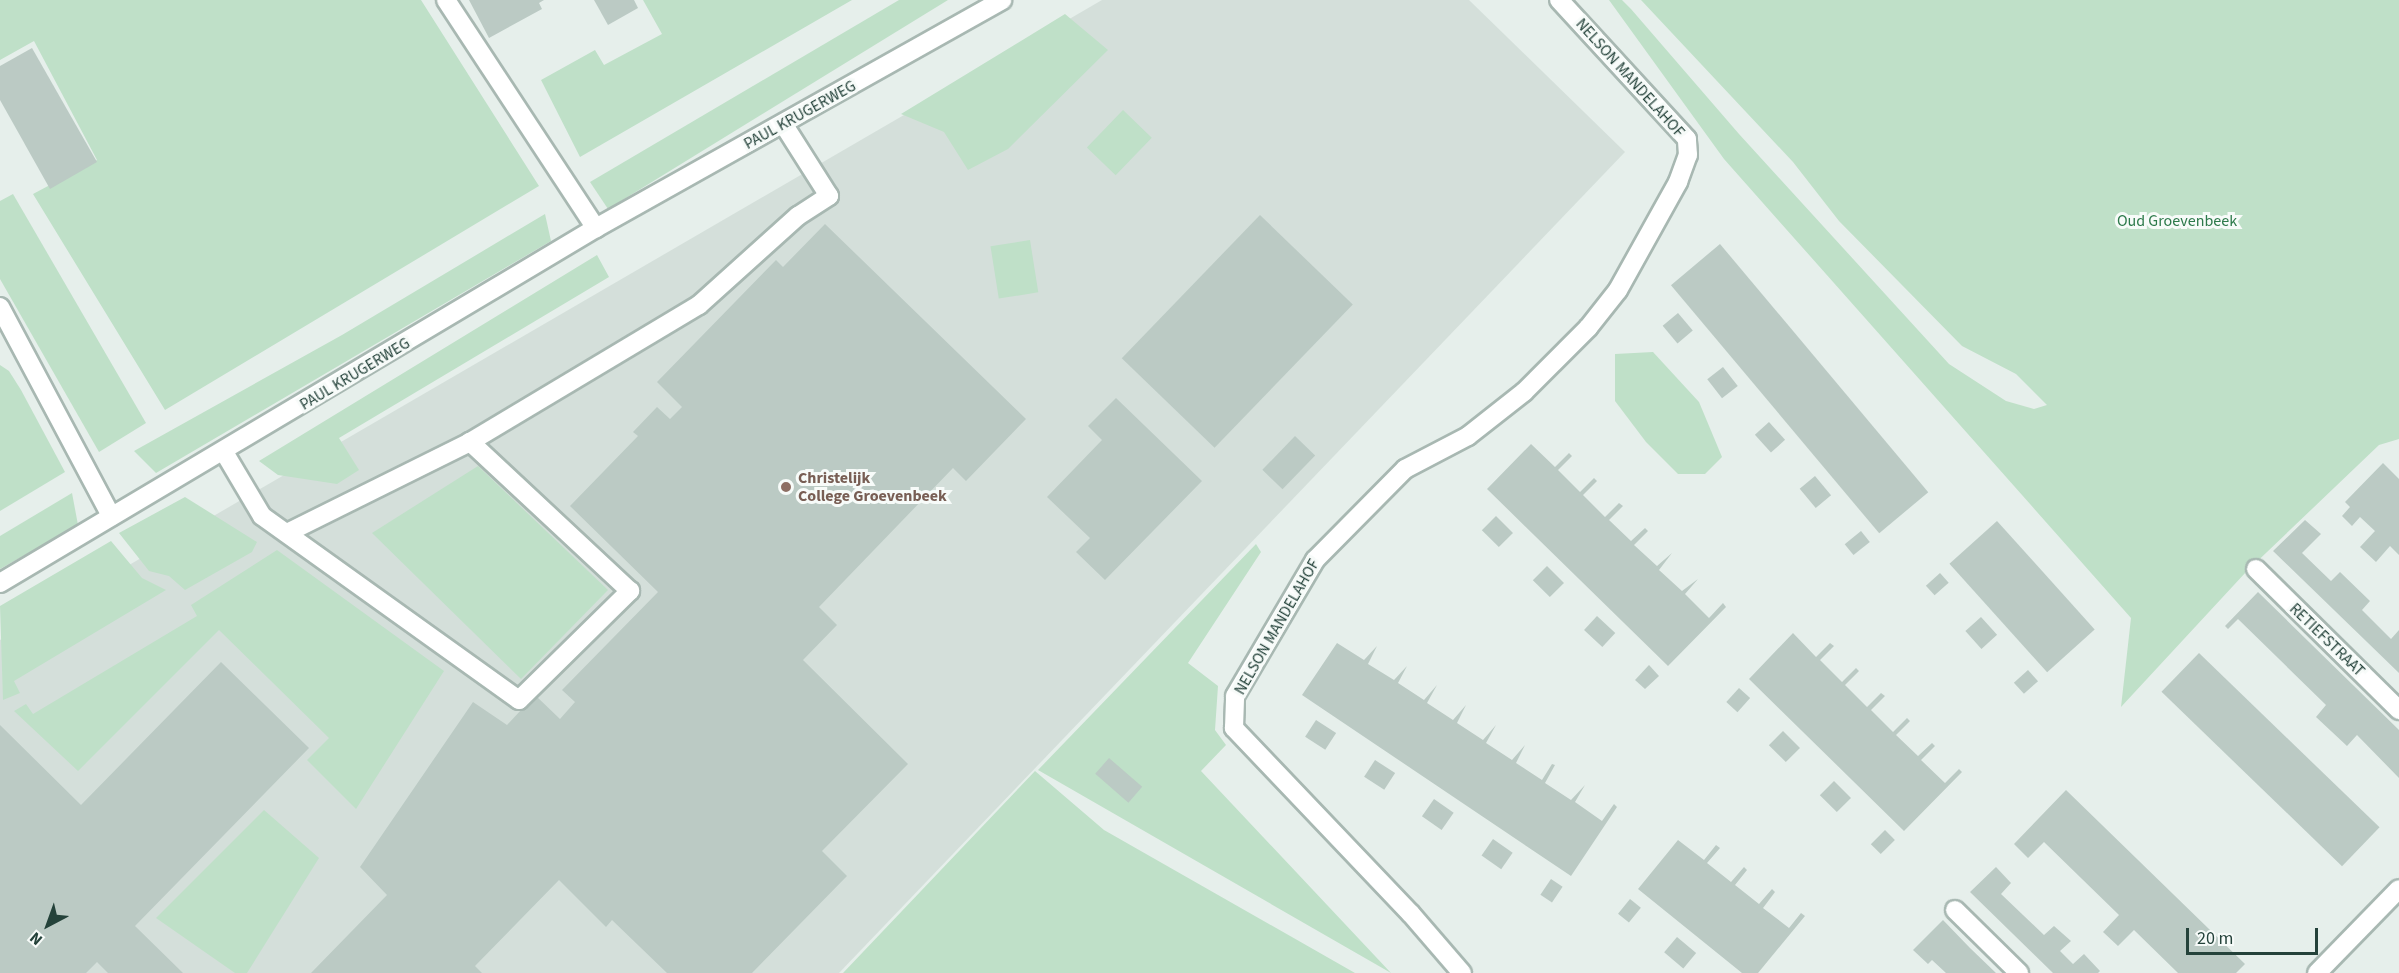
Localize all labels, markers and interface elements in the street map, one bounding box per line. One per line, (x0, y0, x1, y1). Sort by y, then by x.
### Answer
street label: NELSON MANDELAHOF (1572, 15, 1688, 141)
street label: PAUL KRUGERWEG (741, 76, 859, 154)
park label: Oud Groevenbeek (2117, 211, 2237, 231)
street label: PAUL KRUGERWEG (296, 334, 414, 414)
place label: Christelijk College Groevenbeek (798, 468, 947, 506)
marker: Christelijk College Groevenbeek (779, 480, 793, 494)
street label: NELSON MANDELAHOF (1230, 556, 1324, 698)
street label: RETIEFSTRAAT (2285, 599, 2369, 681)
north arrow (18, 895, 78, 955)
scale bar (2189, 916, 2321, 954)
text: 20 m (2197, 926, 2233, 951)
text: N (25, 927, 47, 950)

